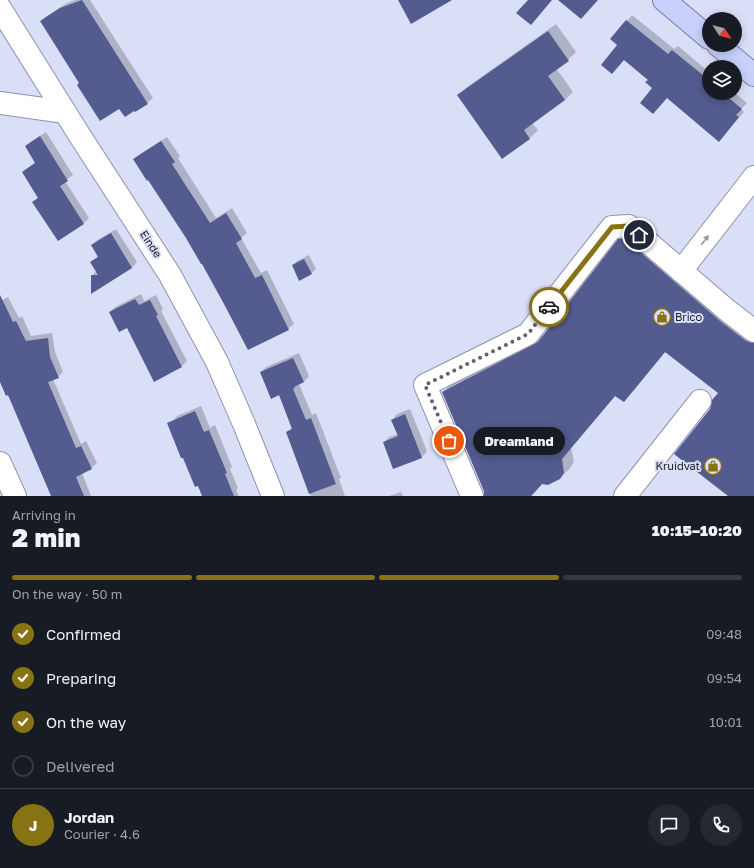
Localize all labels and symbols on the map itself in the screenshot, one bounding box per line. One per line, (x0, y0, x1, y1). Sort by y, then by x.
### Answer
north arrow (702, 12, 742, 52)
pin (622, 218, 656, 252)
street label: Einde (138, 228, 165, 260)
one-way arrow (701, 235, 709, 246)
courier (529, 287, 569, 327)
shop icon: Brico (652, 307, 672, 327)
place label: Brico (675, 310, 703, 323)
pin (432, 424, 466, 458)
callout: Dreamland (473, 427, 565, 455)
shop icon: Kruidvat (703, 456, 723, 476)
place label: Kruidvat (655, 459, 700, 472)

